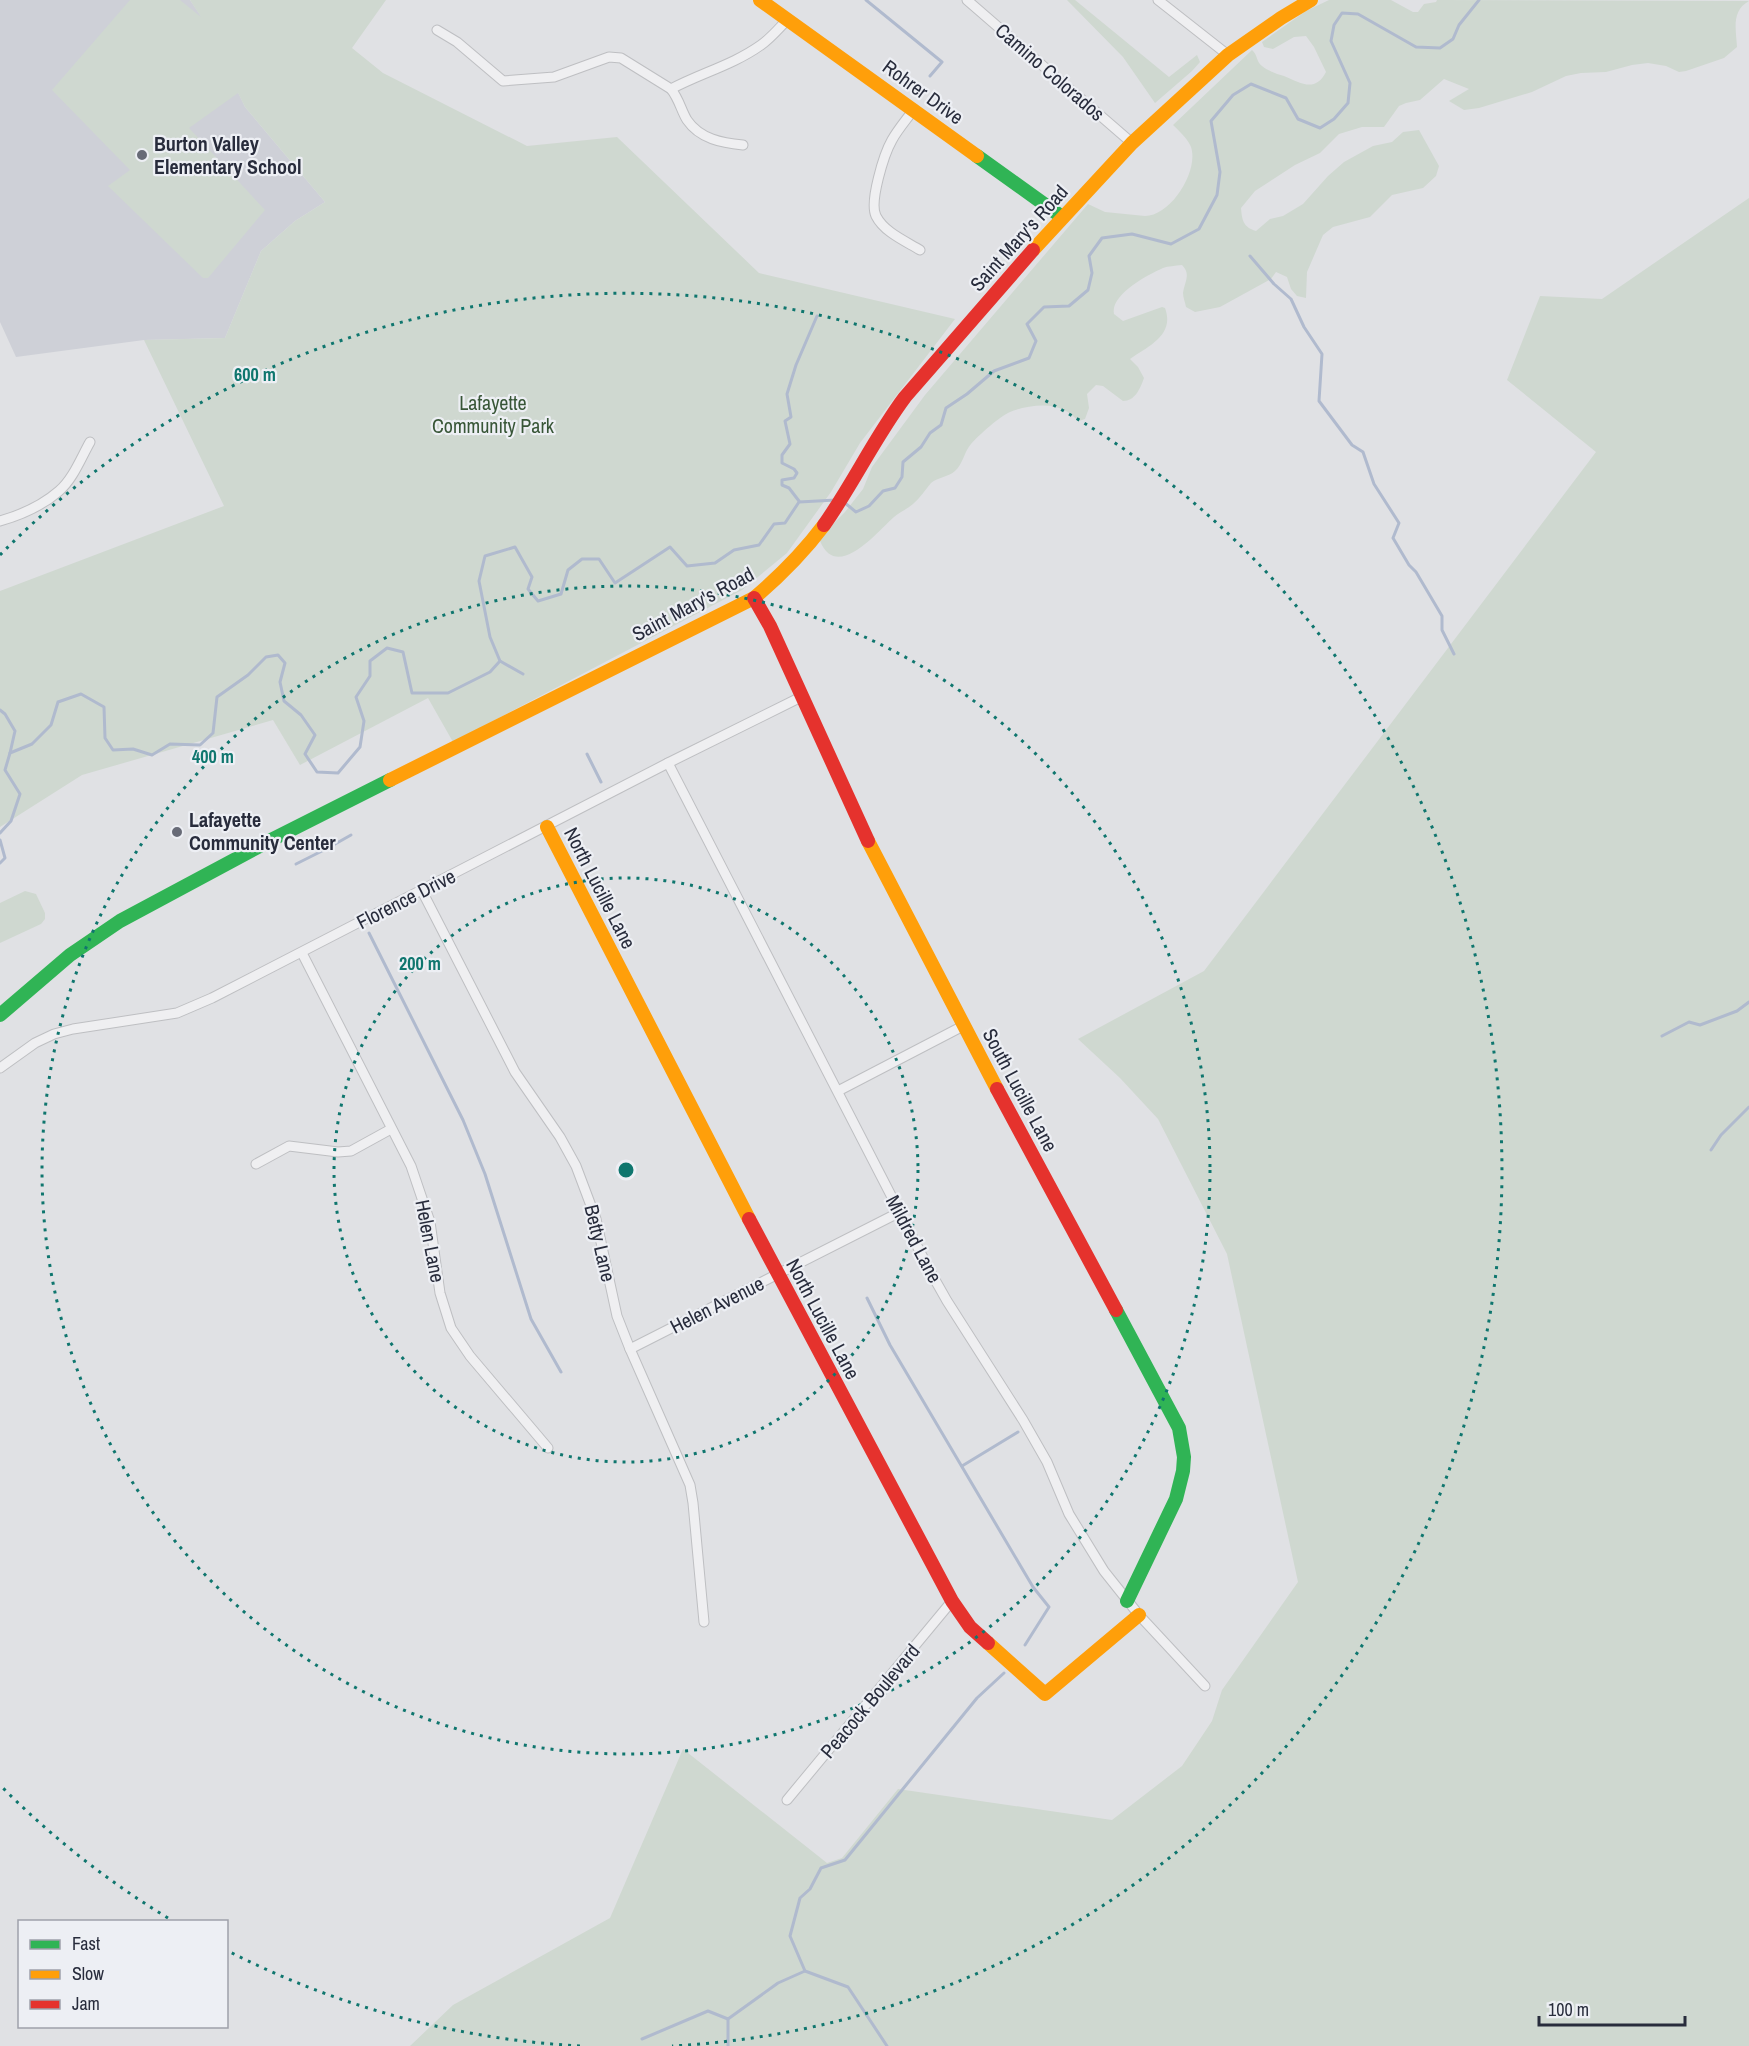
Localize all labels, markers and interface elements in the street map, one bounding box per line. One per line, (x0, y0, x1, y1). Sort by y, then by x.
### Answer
street label: Camino Colorados (990, 17, 1111, 127)
street label: Rohrer Drive (877, 53, 969, 130)
place label: Burton Valley Elementary School (154, 130, 302, 180)
marker: Burton Valley Elementary School (135, 148, 149, 162)
street label: Saint Mary's Road (964, 179, 1074, 297)
text: 600 m (234, 362, 276, 387)
park label: Lafayette Community Park (432, 389, 555, 439)
street label: Saint Mary's Road (627, 560, 758, 647)
text: 400 m (192, 744, 234, 769)
place label: Lafayette Community Center (189, 806, 336, 856)
street label: North Lucille Lane (558, 822, 643, 953)
marker: Lafayette Community Center (170, 825, 184, 839)
street label: Florence Drive (352, 862, 460, 935)
text: 200 m (399, 951, 441, 976)
street label: South Lucille Lane (977, 1023, 1064, 1156)
centre of rings (616, 1160, 636, 1180)
street label: Mildred Lane (880, 1190, 949, 1287)
street label: Helen Lane (409, 1197, 452, 1285)
street label: Betty Lane (579, 1202, 622, 1284)
street label: North Lucille Lane (780, 1254, 867, 1384)
street label: Helen Avenue (665, 1269, 768, 1340)
street label: Peacock Boulevard (814, 1638, 925, 1763)
legend (18, 1920, 228, 2028)
text: Fast (72, 1931, 100, 1956)
text: Slow (72, 1961, 104, 1986)
scale bar (1539, 1989, 1684, 2027)
text: Jam (72, 1991, 100, 2016)
text: 100 m (1548, 1997, 1589, 2022)

